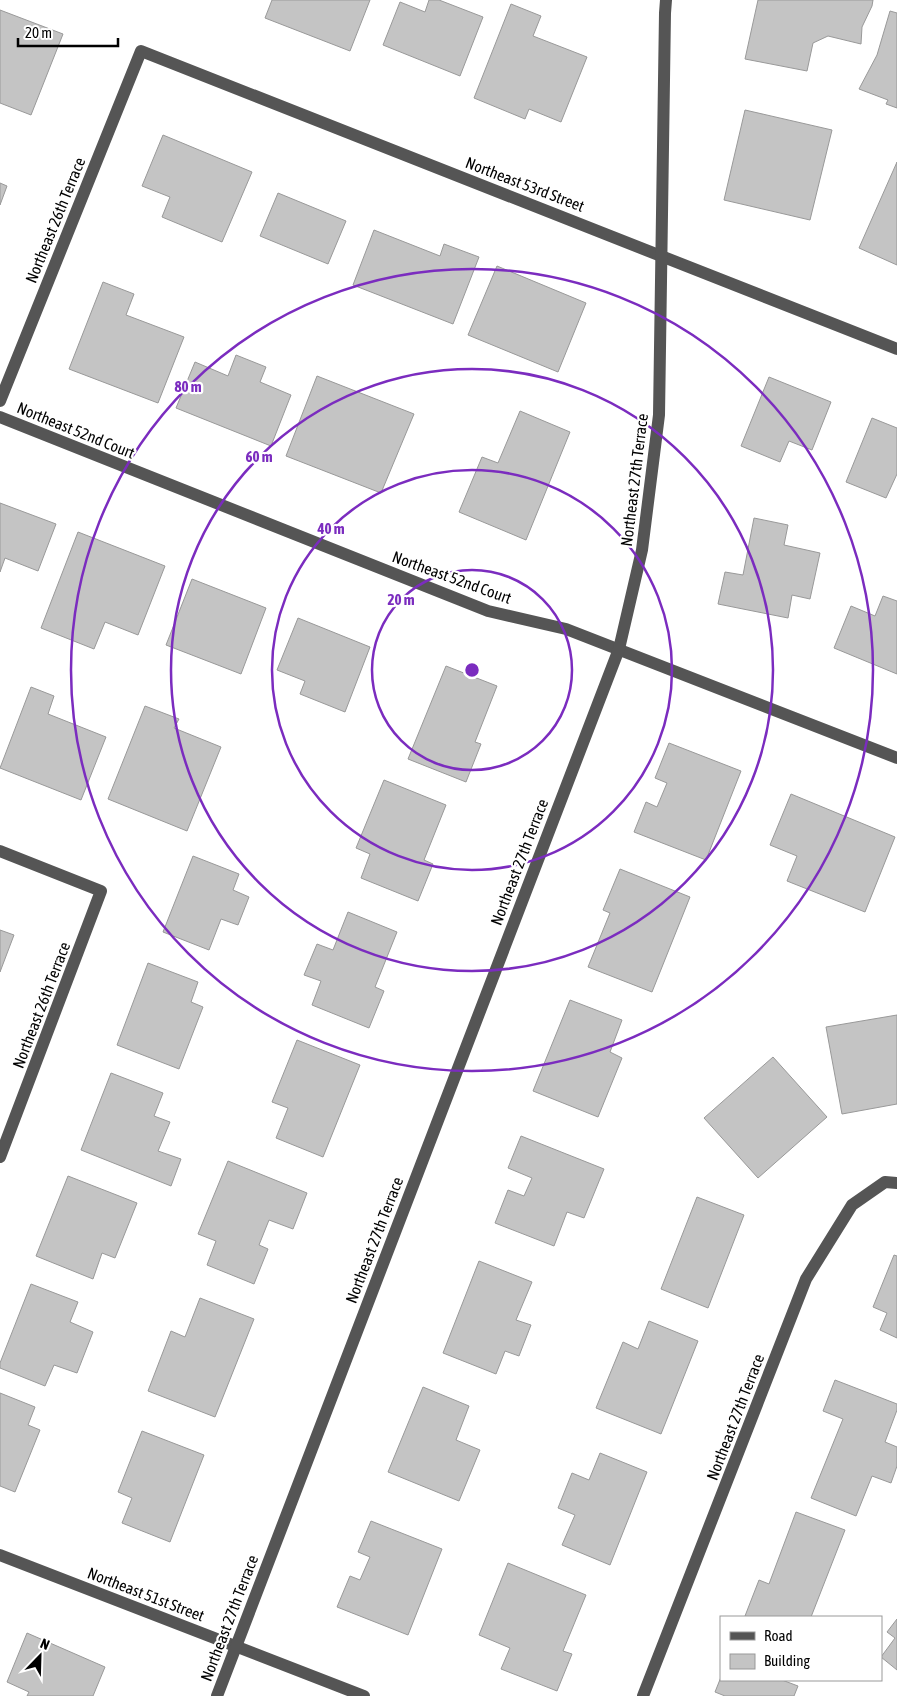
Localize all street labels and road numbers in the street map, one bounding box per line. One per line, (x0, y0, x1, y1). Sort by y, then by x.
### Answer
street label: Northeast 53rd Street (463, 153, 587, 215)
street label: Northeast 26th Terrace (22, 155, 88, 285)
street label: Northeast 52nd Court (15, 398, 138, 462)
street label: Northeast 27th Terrace (617, 413, 651, 547)
street label: Northeast 52nd Court (390, 547, 514, 607)
street label: Northeast 27th Terrace (487, 796, 551, 928)
street label: Northeast 26th Terrace (9, 939, 73, 1071)
street label: Northeast 27th Terrace (342, 1174, 406, 1306)
street label: Northeast 27th Terrace (703, 1351, 767, 1483)
street label: Northeast 27th Terrace (197, 1552, 261, 1684)
street label: Northeast 51st Street (85, 1563, 207, 1625)

